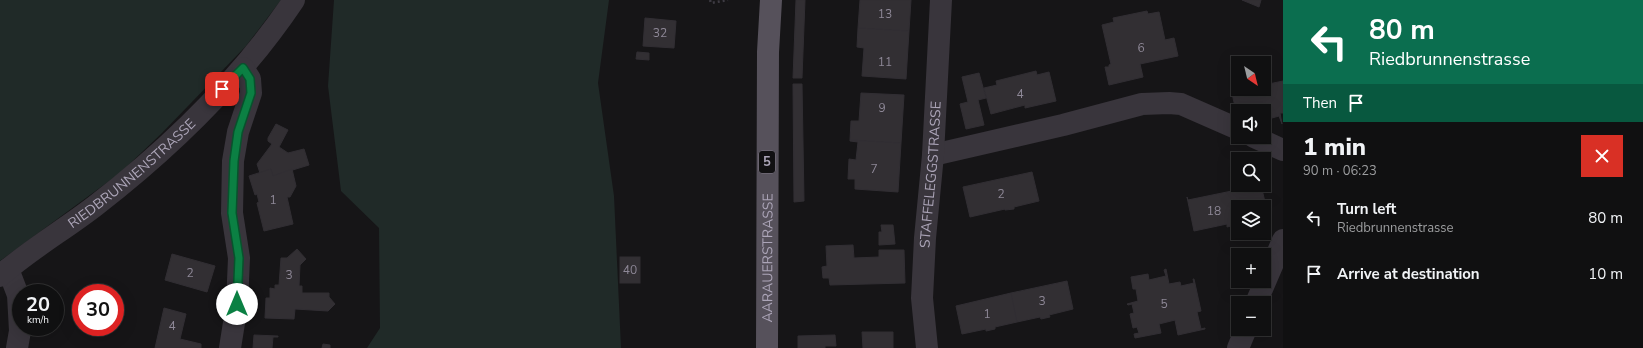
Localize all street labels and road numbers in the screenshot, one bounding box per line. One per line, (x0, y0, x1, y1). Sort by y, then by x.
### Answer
street label: STAFFELEGGSTRASSE (915, 101, 945, 248)
street label: RIEDBRUNNENSTRASSE (64, 114, 199, 232)
road number: 5 (759, 151, 775, 173)
street label: AARAUERSTRASSE (758, 193, 777, 323)

